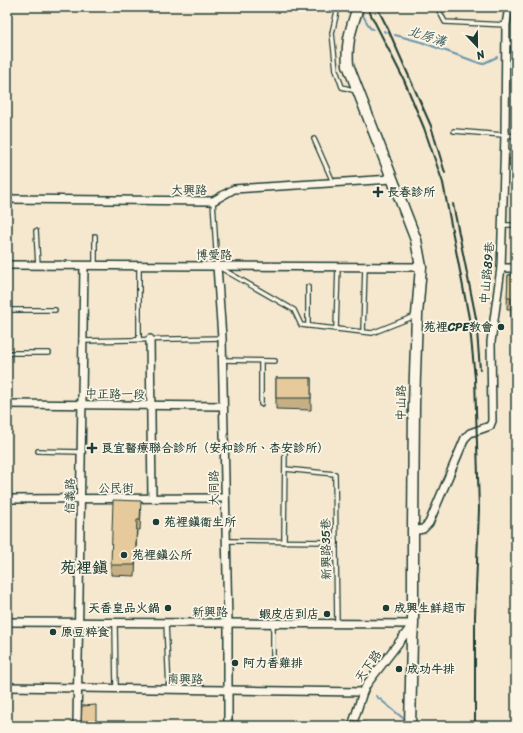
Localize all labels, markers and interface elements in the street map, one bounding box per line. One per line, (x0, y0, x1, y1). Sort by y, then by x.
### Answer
water label: 北房溝 (405, 19, 450, 53)
north arrow (457, 26, 497, 66)
text: N (473, 44, 489, 65)
street label: 大興路 (171, 179, 207, 201)
place label: 長春診所 (387, 181, 436, 203)
marker: 長春診所 (372, 186, 384, 198)
street label: 中山路89巷 (473, 241, 501, 305)
street label: 博愛路 (196, 244, 232, 266)
place label: 苑裡CPE教會 (424, 316, 493, 338)
marker: 苑裡CPE教會 (496, 322, 506, 332)
street label: 中正路一段 (85, 382, 145, 406)
street label: 中山路 (390, 385, 412, 421)
place label: 良宜醫療聯合診所（安和診所、杏安診所） (101, 437, 329, 459)
marker: 良宜醫療聯合診所（安和診所、杏安診所） (86, 442, 98, 454)
street label: 大同路 (203, 470, 225, 506)
street label: 公民街 (98, 477, 134, 499)
street label: 信義路 (59, 478, 81, 514)
place label: 苑裡鎮衛生所 (164, 511, 237, 533)
marker: 苑裡鎮衛生所 (151, 517, 161, 527)
street label: 新興路35巷 (314, 518, 338, 580)
place label: 苑裡鎮公所 (132, 544, 193, 566)
marker: 苑裡鎮公所 (119, 550, 129, 560)
district label: 苑裡鎮 (60, 553, 108, 582)
place label: 天香皇品火鍋 (88, 597, 160, 619)
place label: 成興生鮮超市 (394, 597, 466, 619)
street label: 新興路 (192, 601, 228, 623)
marker: 天香皇品火鍋 (163, 603, 173, 613)
place label: 蝦皮店到店 (259, 603, 319, 625)
marker: 成興生鮮超市 (381, 603, 391, 613)
marker: 蝦皮店到店 (322, 609, 332, 619)
place label: 原豆粹食 (61, 621, 109, 643)
marker: 原豆粹食 (48, 627, 58, 637)
street label: 天下路 (349, 645, 387, 687)
place label: 阿力香雞排 (243, 652, 303, 674)
marker: 阿力香雞排 (230, 658, 240, 668)
place label: 成功牛排 (407, 658, 455, 680)
marker: 成功牛排 (394, 664, 404, 674)
street label: 南興路 (167, 668, 203, 690)

